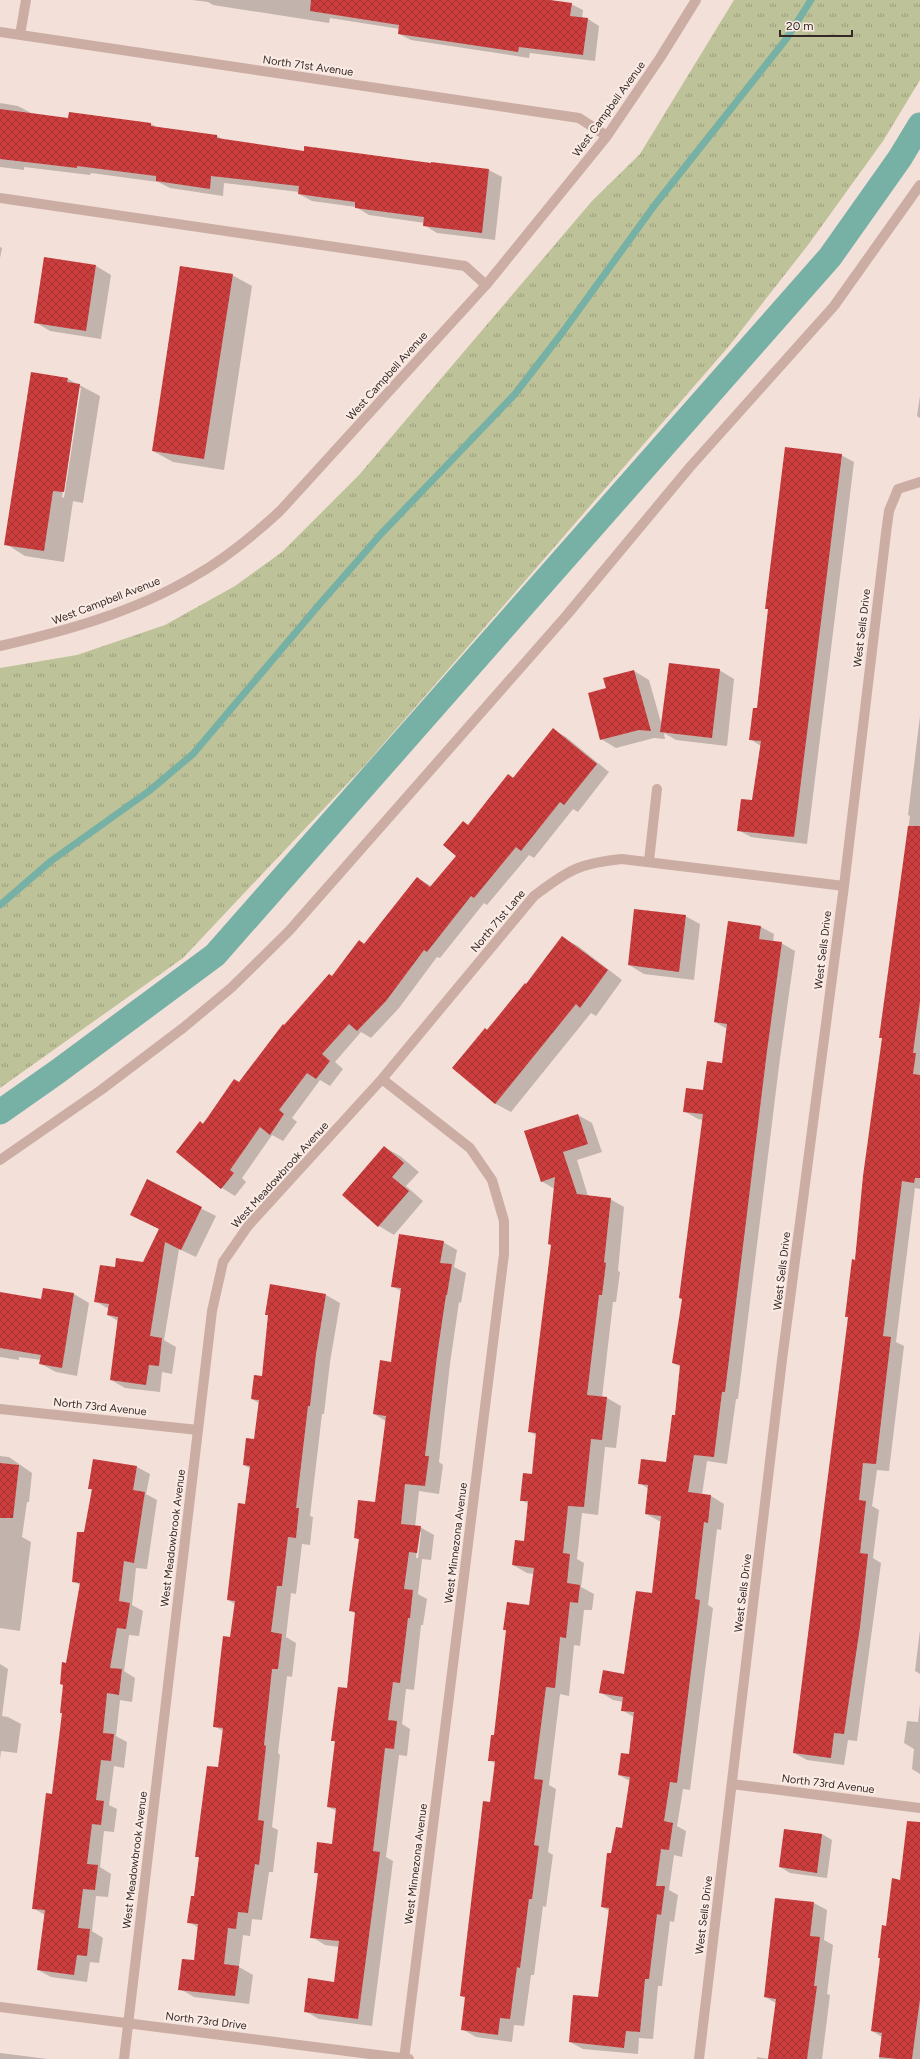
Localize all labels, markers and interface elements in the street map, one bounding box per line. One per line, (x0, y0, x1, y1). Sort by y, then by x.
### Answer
scale bar (780, 12, 852, 38)
text: 20 m (786, 19, 814, 33)
street label: North 71st Avenue (262, 53, 354, 79)
street label: West Campbell Avenue (570, 59, 648, 159)
street label: West Campbell Avenue (344, 329, 430, 423)
street label: West Campbell Avenue (50, 574, 162, 628)
street label: West Sells Drive (851, 588, 873, 668)
street label: North 71st Lane (468, 887, 528, 955)
street label: West Sells Drive (812, 910, 834, 990)
street label: West Meadowbrook Avenue (229, 1119, 331, 1231)
street label: West Sells Drive (771, 1231, 793, 1311)
street label: North 73rd Avenue (53, 1396, 147, 1418)
street label: West Meadowbrook Avenue (158, 1468, 188, 1608)
street label: West Minnezona Avenue (442, 1482, 470, 1604)
street label: West Sells Drive (732, 1553, 754, 1633)
street label: North 73rd Avenue (781, 1772, 875, 1796)
street label: West Meadowbrook Avenue (120, 1790, 150, 1930)
street label: West Minnezona Avenue (402, 1803, 430, 1925)
street label: West Sells Drive (693, 1875, 715, 1955)
street label: North 73rd Drive (165, 2010, 247, 2032)

